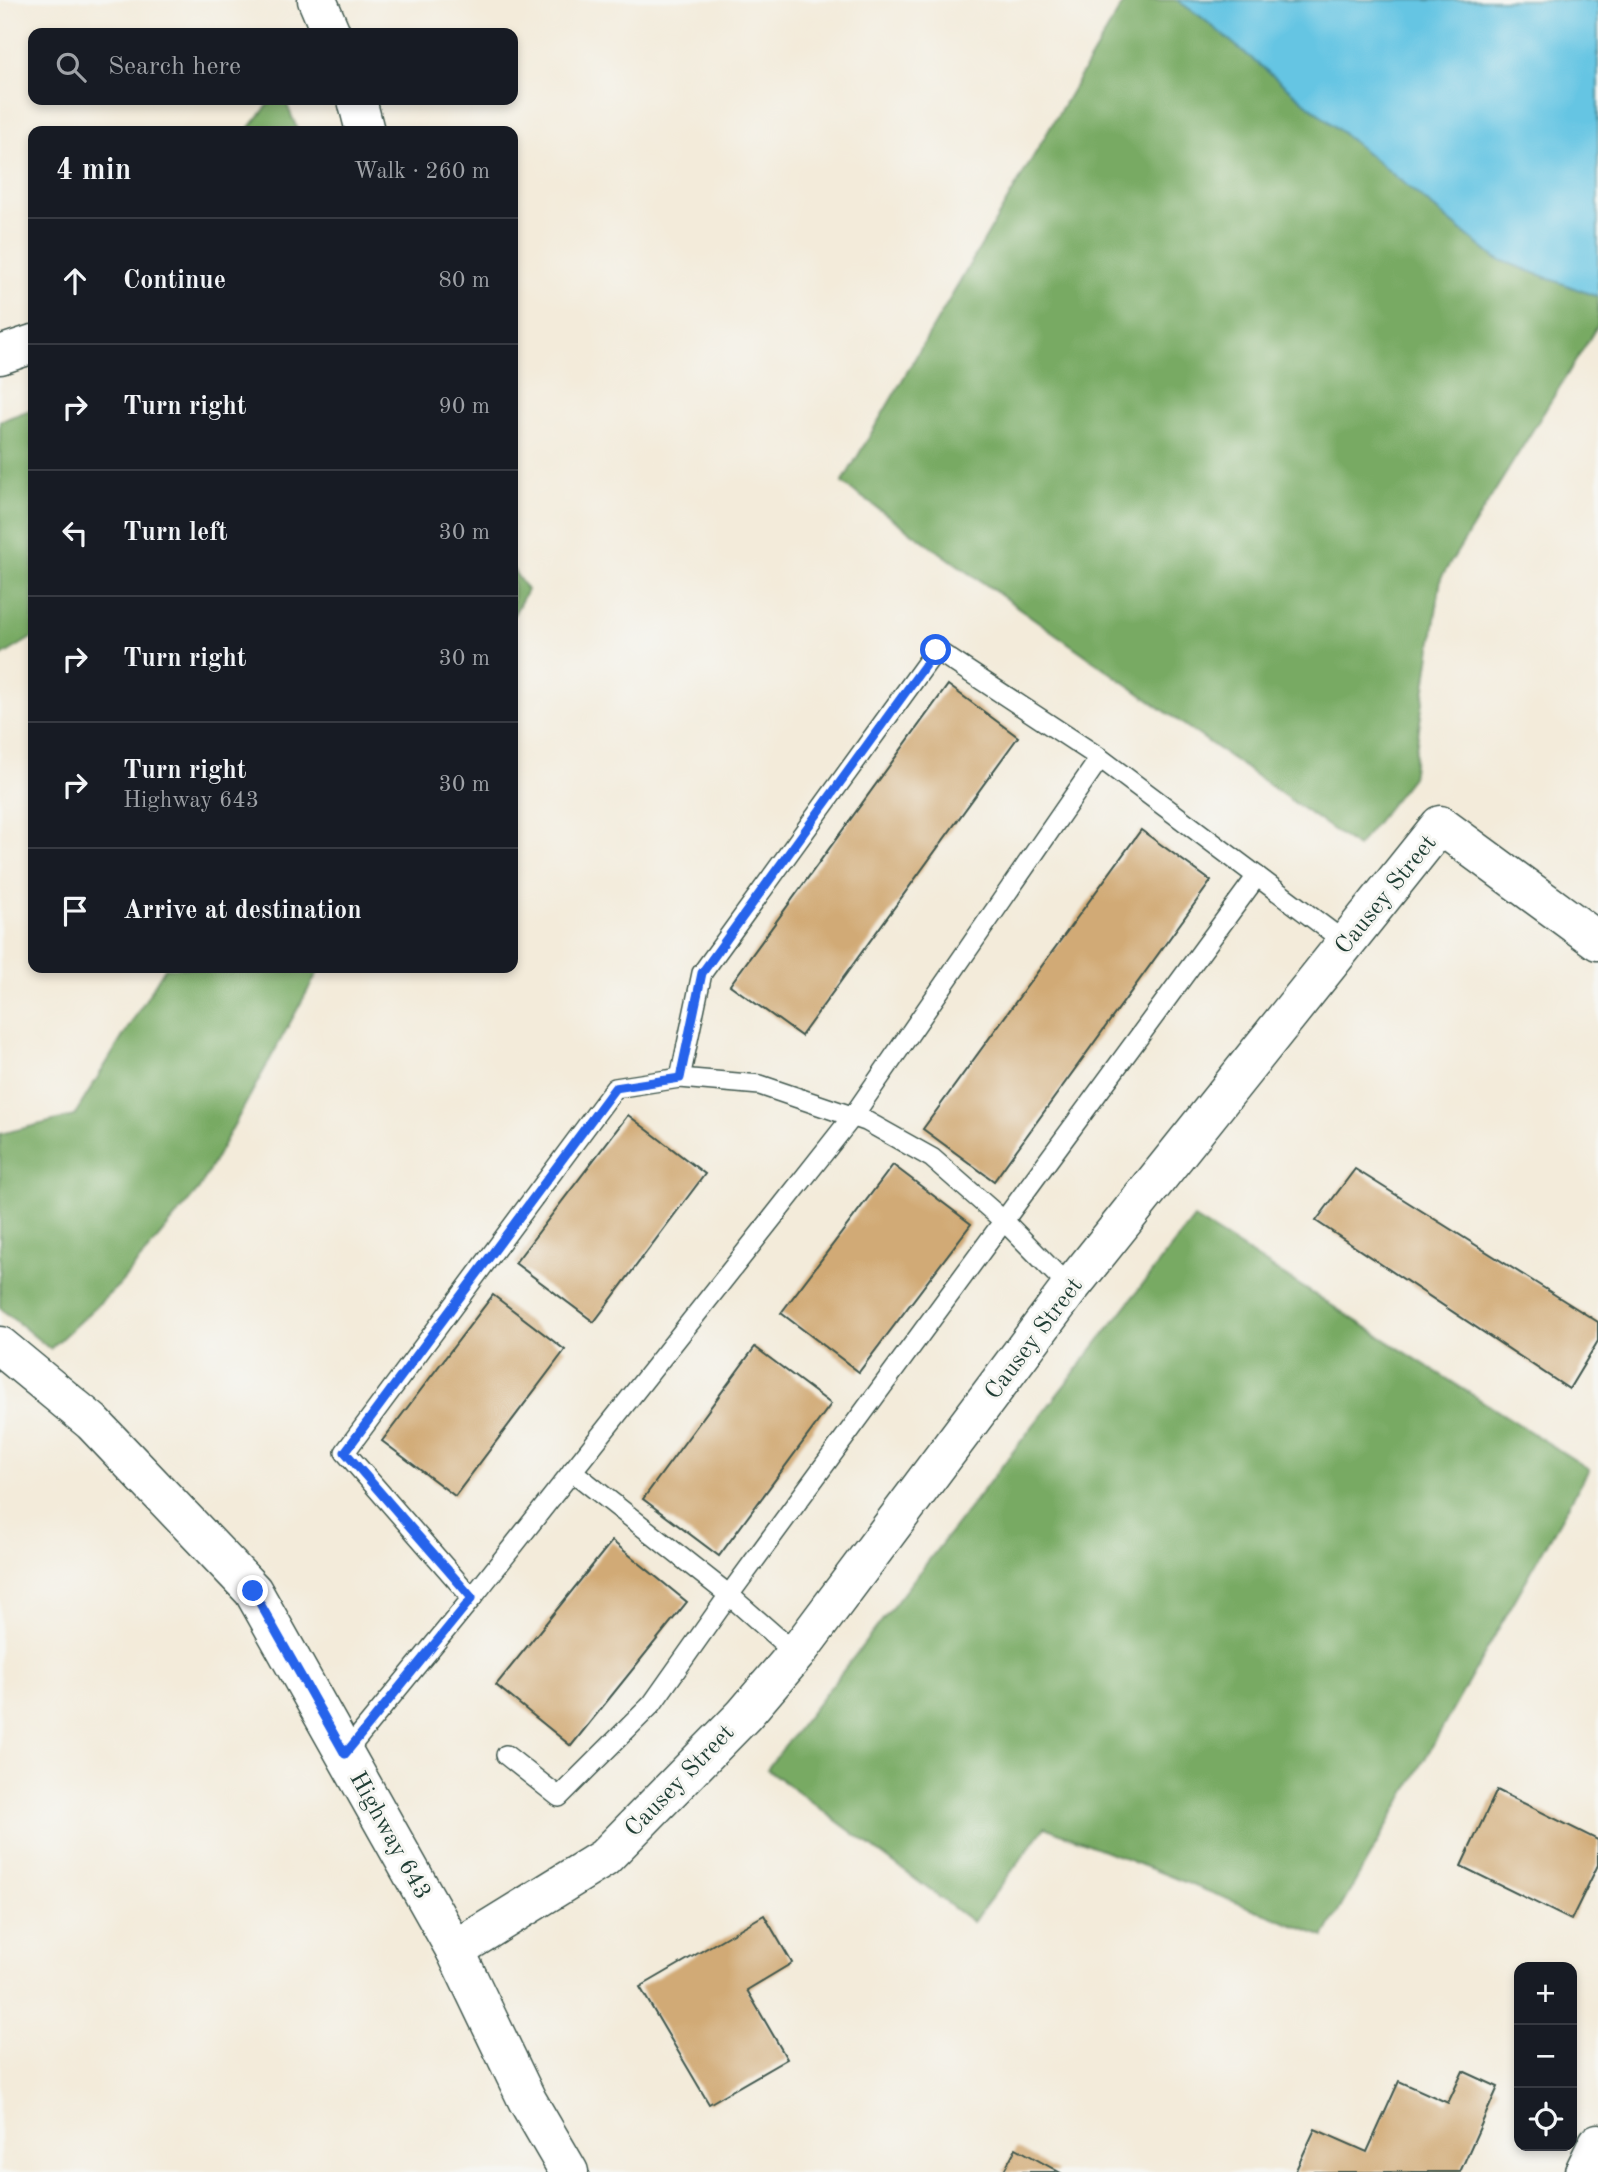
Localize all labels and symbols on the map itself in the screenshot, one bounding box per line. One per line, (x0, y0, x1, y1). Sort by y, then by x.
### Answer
route start (920, 634, 951, 665)
street label: Causey Street (1332, 831, 1442, 959)
street label: Causey Street (981, 1274, 1088, 1404)
route end (237, 1575, 268, 1606)
street label: Causey Street (621, 1721, 740, 1842)
street label: Highway 643 (344, 1768, 434, 1904)

